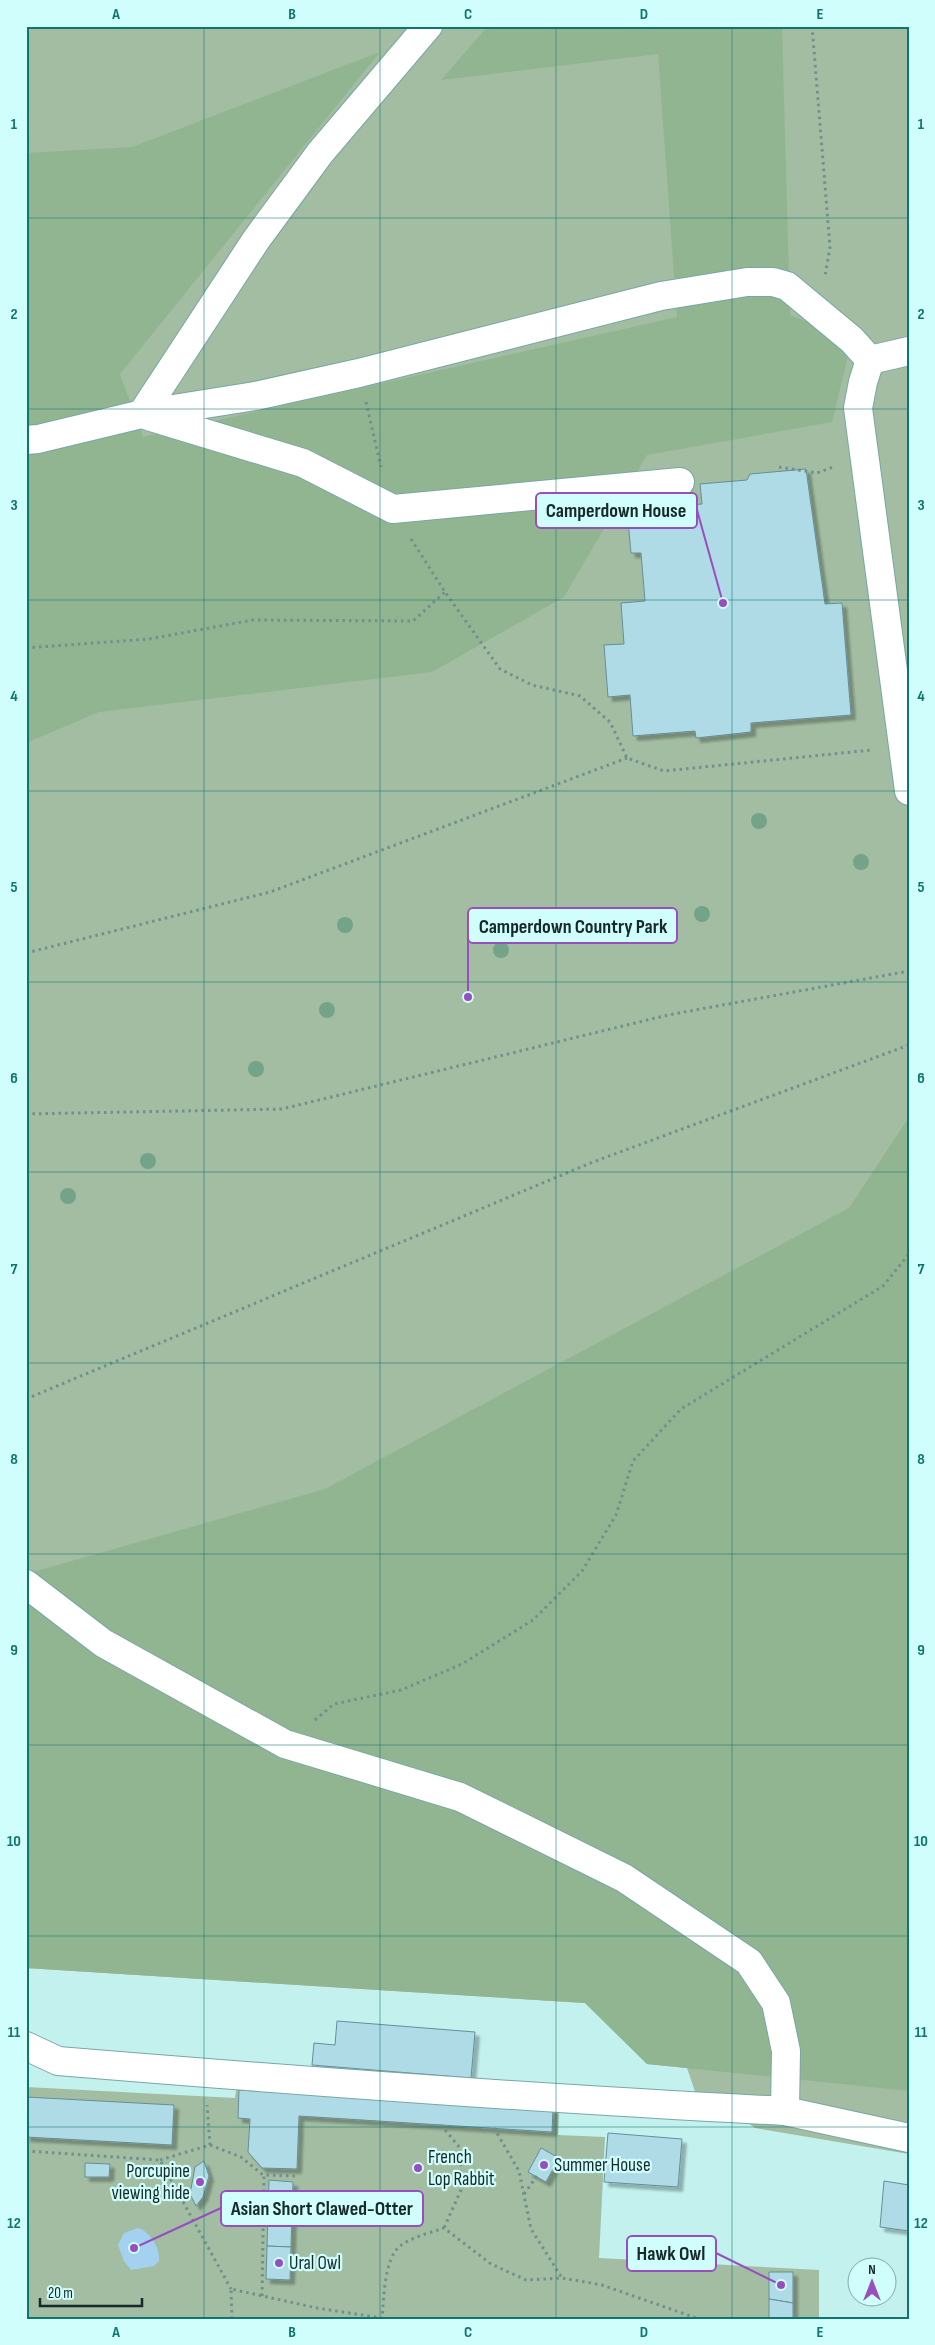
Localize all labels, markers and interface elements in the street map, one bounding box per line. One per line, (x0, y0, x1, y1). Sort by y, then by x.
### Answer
text: A (111, 5, 120, 24)
text: B (288, 5, 296, 24)
text: C (464, 5, 472, 24)
text: D (640, 5, 648, 24)
text: E (817, 5, 824, 24)
text: 1 (11, 115, 18, 134)
text: 1 (918, 115, 925, 134)
text: 2 (10, 305, 18, 324)
text: 2 (917, 305, 925, 324)
callout: Camperdown House (536, 493, 697, 528)
text: 3 (10, 496, 18, 515)
text: 3 (917, 496, 925, 515)
text: Camperdown House (546, 499, 686, 523)
text: 4 (10, 687, 18, 706)
text: 4 (917, 687, 925, 706)
text: 5 (10, 878, 18, 897)
text: 5 (917, 878, 925, 897)
callout: Camperdown Country Park (468, 908, 677, 943)
text: Camperdown Country Park (479, 915, 668, 939)
text: 6 (10, 1069, 18, 1088)
text: 6 (917, 1069, 925, 1088)
text: 7 (11, 1260, 18, 1279)
text: 7 (918, 1260, 925, 1279)
text: 8 (10, 1450, 18, 1469)
text: 8 (917, 1450, 925, 1469)
text: 9 (10, 1641, 18, 1660)
text: 9 (917, 1641, 925, 1660)
text: 10 (7, 1832, 21, 1851)
text: 10 (914, 1832, 928, 1851)
text: 11 (8, 2023, 21, 2042)
text: 11 (915, 2023, 928, 2042)
place label: French Lop Rabbit (428, 2146, 495, 2191)
place label: Summer House (554, 2154, 651, 2177)
marker: Summer House (538, 2159, 550, 2171)
place label: Porcupine viewing hide (111, 2160, 190, 2205)
marker: French Lop Rabbit (412, 2162, 424, 2174)
marker: Porcupine viewing hide (194, 2176, 206, 2188)
callout: Asian Short Clawed-Otter (221, 2191, 423, 2226)
text: Asian Short Clawed-Otter (230, 2197, 413, 2221)
text: 12 (7, 2214, 21, 2233)
text: 12 (914, 2214, 928, 2233)
callout: Hawk Owl (627, 2236, 716, 2271)
text: Hawk Owl (637, 2242, 705, 2266)
place label: Ural Owl (289, 2252, 341, 2275)
marker: Ural Owl (273, 2257, 285, 2269)
north arrow (848, 2258, 898, 2308)
text: N (868, 2261, 876, 2278)
scale bar (40, 2275, 142, 2307)
text: 20 m (48, 2284, 73, 2303)
text: A (111, 2323, 120, 2342)
text: B (288, 2323, 296, 2342)
text: C (464, 2323, 472, 2342)
text: D (640, 2323, 648, 2342)
text: E (817, 2323, 824, 2342)

